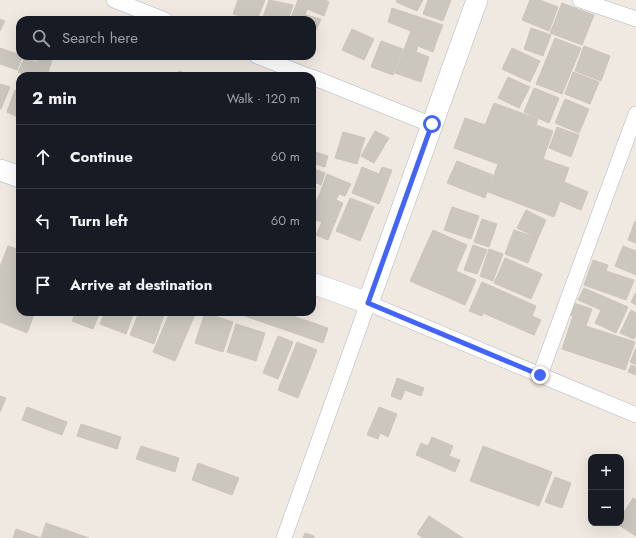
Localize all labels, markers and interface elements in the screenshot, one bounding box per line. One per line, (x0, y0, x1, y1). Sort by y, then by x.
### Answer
search box (16, 16, 316, 60)
icon: search (30, 27, 52, 49)
text: Search here (62, 27, 138, 49)
text: 2 min (32, 86, 77, 110)
text: Walk · 120 m (227, 89, 300, 108)
route start (423, 115, 441, 133)
icon: ahead (32, 146, 54, 168)
text: Continue (70, 146, 133, 168)
text: 60 m (271, 147, 300, 166)
icon: left (32, 210, 54, 232)
text: Turn left (70, 210, 128, 232)
text: 60 m (271, 211, 300, 230)
icon: arrive (32, 274, 54, 296)
text: Arrive at destination (70, 274, 212, 296)
route end (531, 366, 549, 384)
map controls (588, 454, 624, 526)
button: + (588, 454, 624, 490)
button: − (588, 490, 624, 526)

